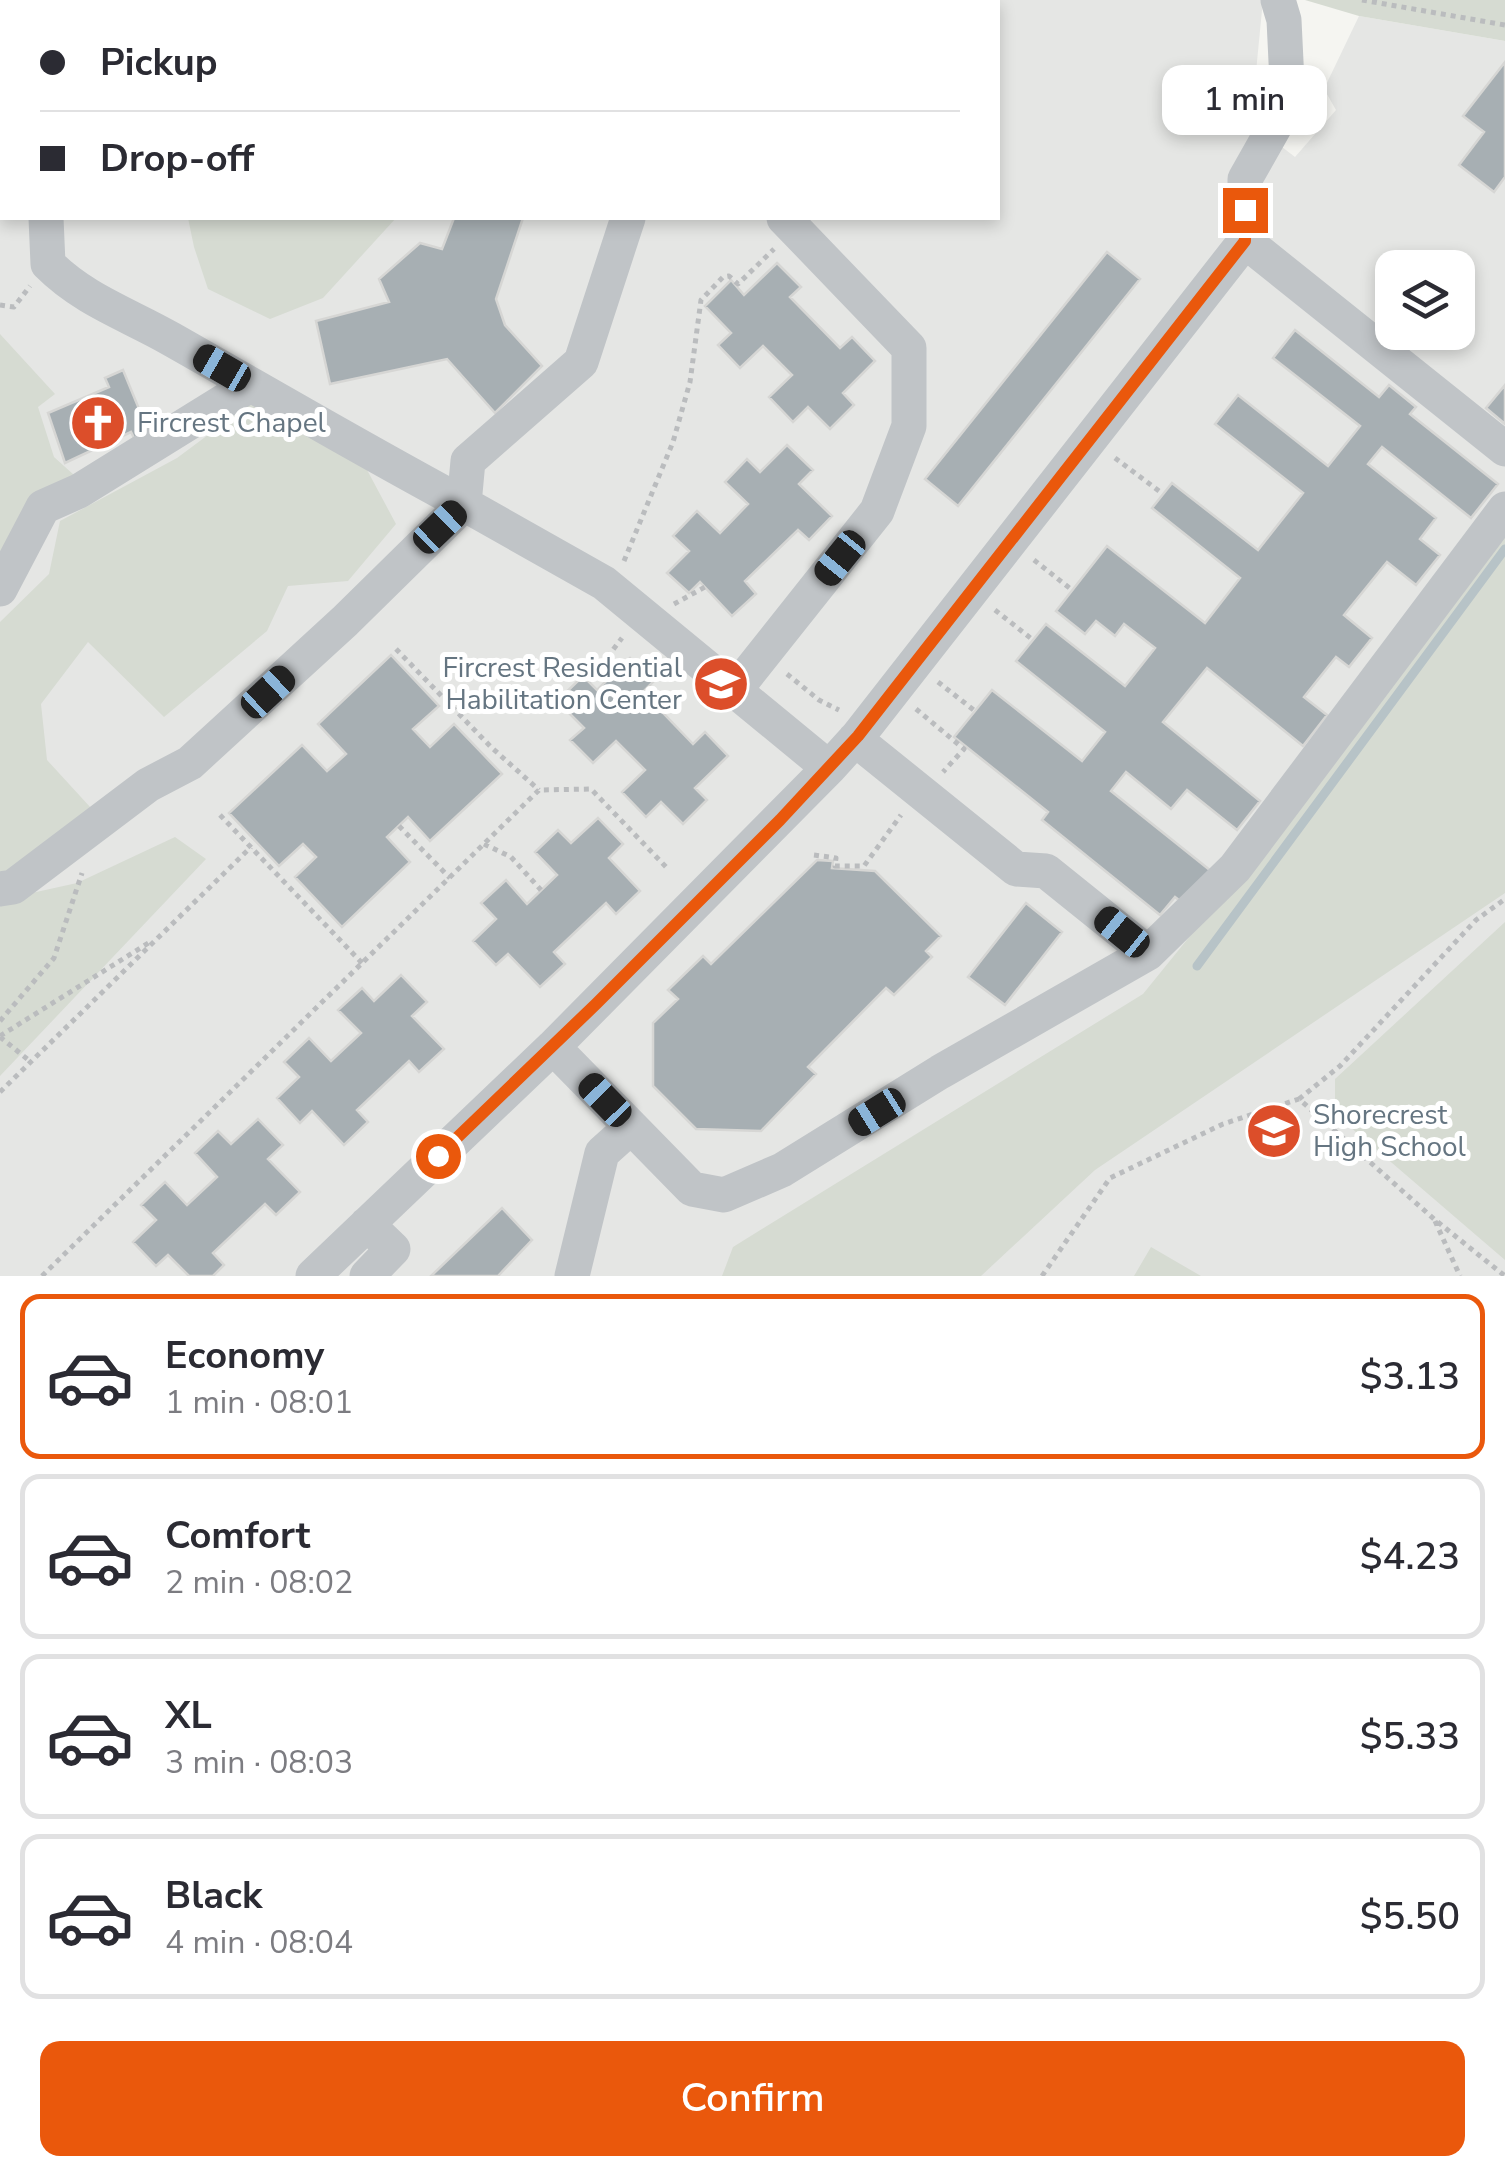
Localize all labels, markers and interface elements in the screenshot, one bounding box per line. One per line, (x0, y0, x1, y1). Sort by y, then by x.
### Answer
text: Pickup (100, 37, 218, 88)
callout: 1 min (1162, 65, 1328, 135)
text: 1 min (1204, 78, 1285, 121)
text: Drop-off (100, 133, 254, 184)
route end (1223, 188, 1268, 233)
map controls (1375, 250, 1475, 350)
button: layers (1375, 250, 1475, 350)
car (189, 340, 255, 396)
church icon: Fircrest Chapel (68, 393, 128, 453)
place label: Fircrest Chapel (137, 404, 327, 442)
car (408, 495, 472, 559)
car (809, 525, 871, 591)
place label: Fircrest Residential Habilitation Center (442, 649, 683, 719)
school or university icon: Fircrest Residential Habilitation Center (691, 654, 751, 714)
car (236, 661, 300, 723)
car (1089, 901, 1155, 963)
car (573, 1068, 637, 1132)
car (844, 1083, 910, 1141)
place label: Shorecrest High School (1313, 1096, 1467, 1166)
school or university icon: Shorecrest High School (1244, 1101, 1304, 1161)
route start (416, 1134, 461, 1179)
text: Economy (165, 1330, 324, 1381)
icon: car (45, 1332, 135, 1422)
text: $3.13 (1360, 1351, 1460, 1402)
text: 1 min · 08:01 (165, 1381, 353, 1424)
text: Comfort (165, 1510, 310, 1561)
icon: car (45, 1512, 135, 1602)
text: $4.23 (1360, 1531, 1460, 1582)
text: 2 min · 08:02 (165, 1561, 353, 1604)
text: XL (165, 1690, 212, 1741)
icon: car (45, 1692, 135, 1782)
text: $5.33 (1360, 1711, 1460, 1762)
text: 3 min · 08:03 (165, 1741, 353, 1784)
text: Black (165, 1870, 262, 1921)
icon: car (45, 1872, 135, 1962)
text: $5.50 (1360, 1891, 1460, 1942)
text: 4 min · 08:04 (165, 1921, 353, 1964)
button: Confirm (40, 2041, 1465, 2156)

